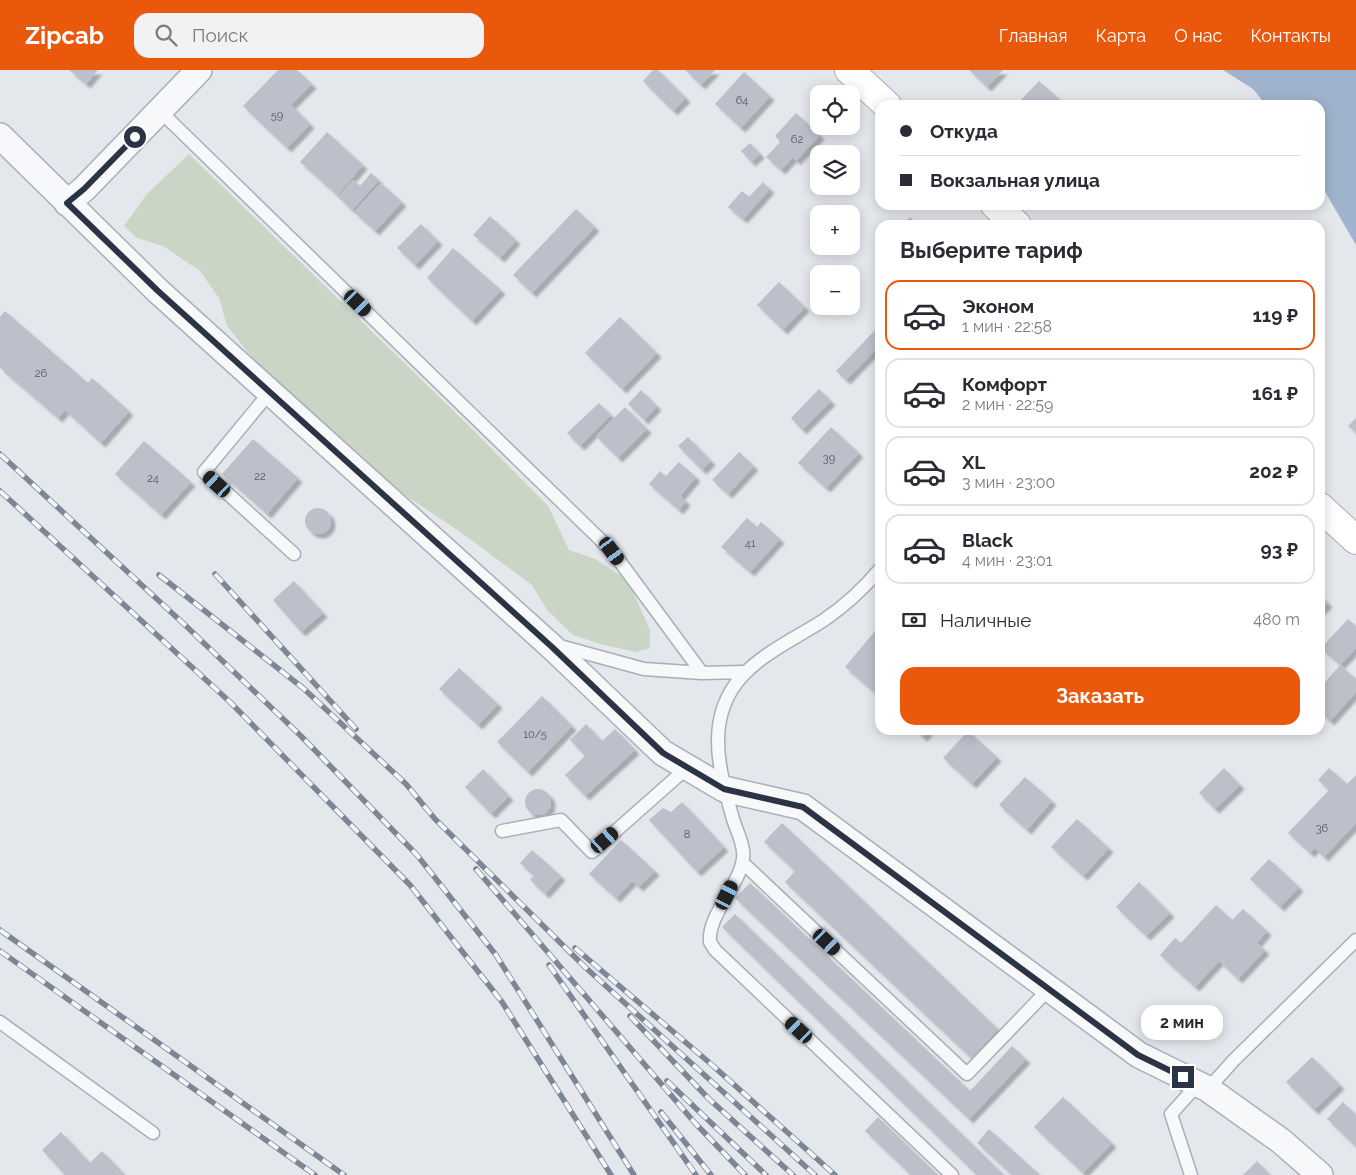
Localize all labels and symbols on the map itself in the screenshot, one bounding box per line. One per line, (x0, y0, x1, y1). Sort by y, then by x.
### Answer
house number: 64 (736, 94, 748, 107)
house number: 59 (271, 109, 283, 122)
route start (124, 126, 146, 148)
house number: 62 (791, 133, 803, 146)
car (341, 287, 374, 319)
house number: 26 (35, 367, 48, 380)
house number: 39 (823, 452, 835, 465)
car (200, 468, 233, 500)
house number: 22 (254, 470, 266, 483)
house number: 24 (147, 472, 159, 485)
car (597, 534, 626, 568)
house number: 41 (745, 537, 756, 550)
house number: 10/5 (523, 728, 547, 741)
house number: 36 (1316, 822, 1329, 835)
car (588, 824, 621, 856)
house number: 8 (684, 828, 690, 841)
car (713, 878, 740, 912)
car (810, 926, 843, 958)
callout: 2 мин (1142, 1004, 1224, 1040)
car (782, 1014, 815, 1046)
route end (1172, 1066, 1194, 1088)

